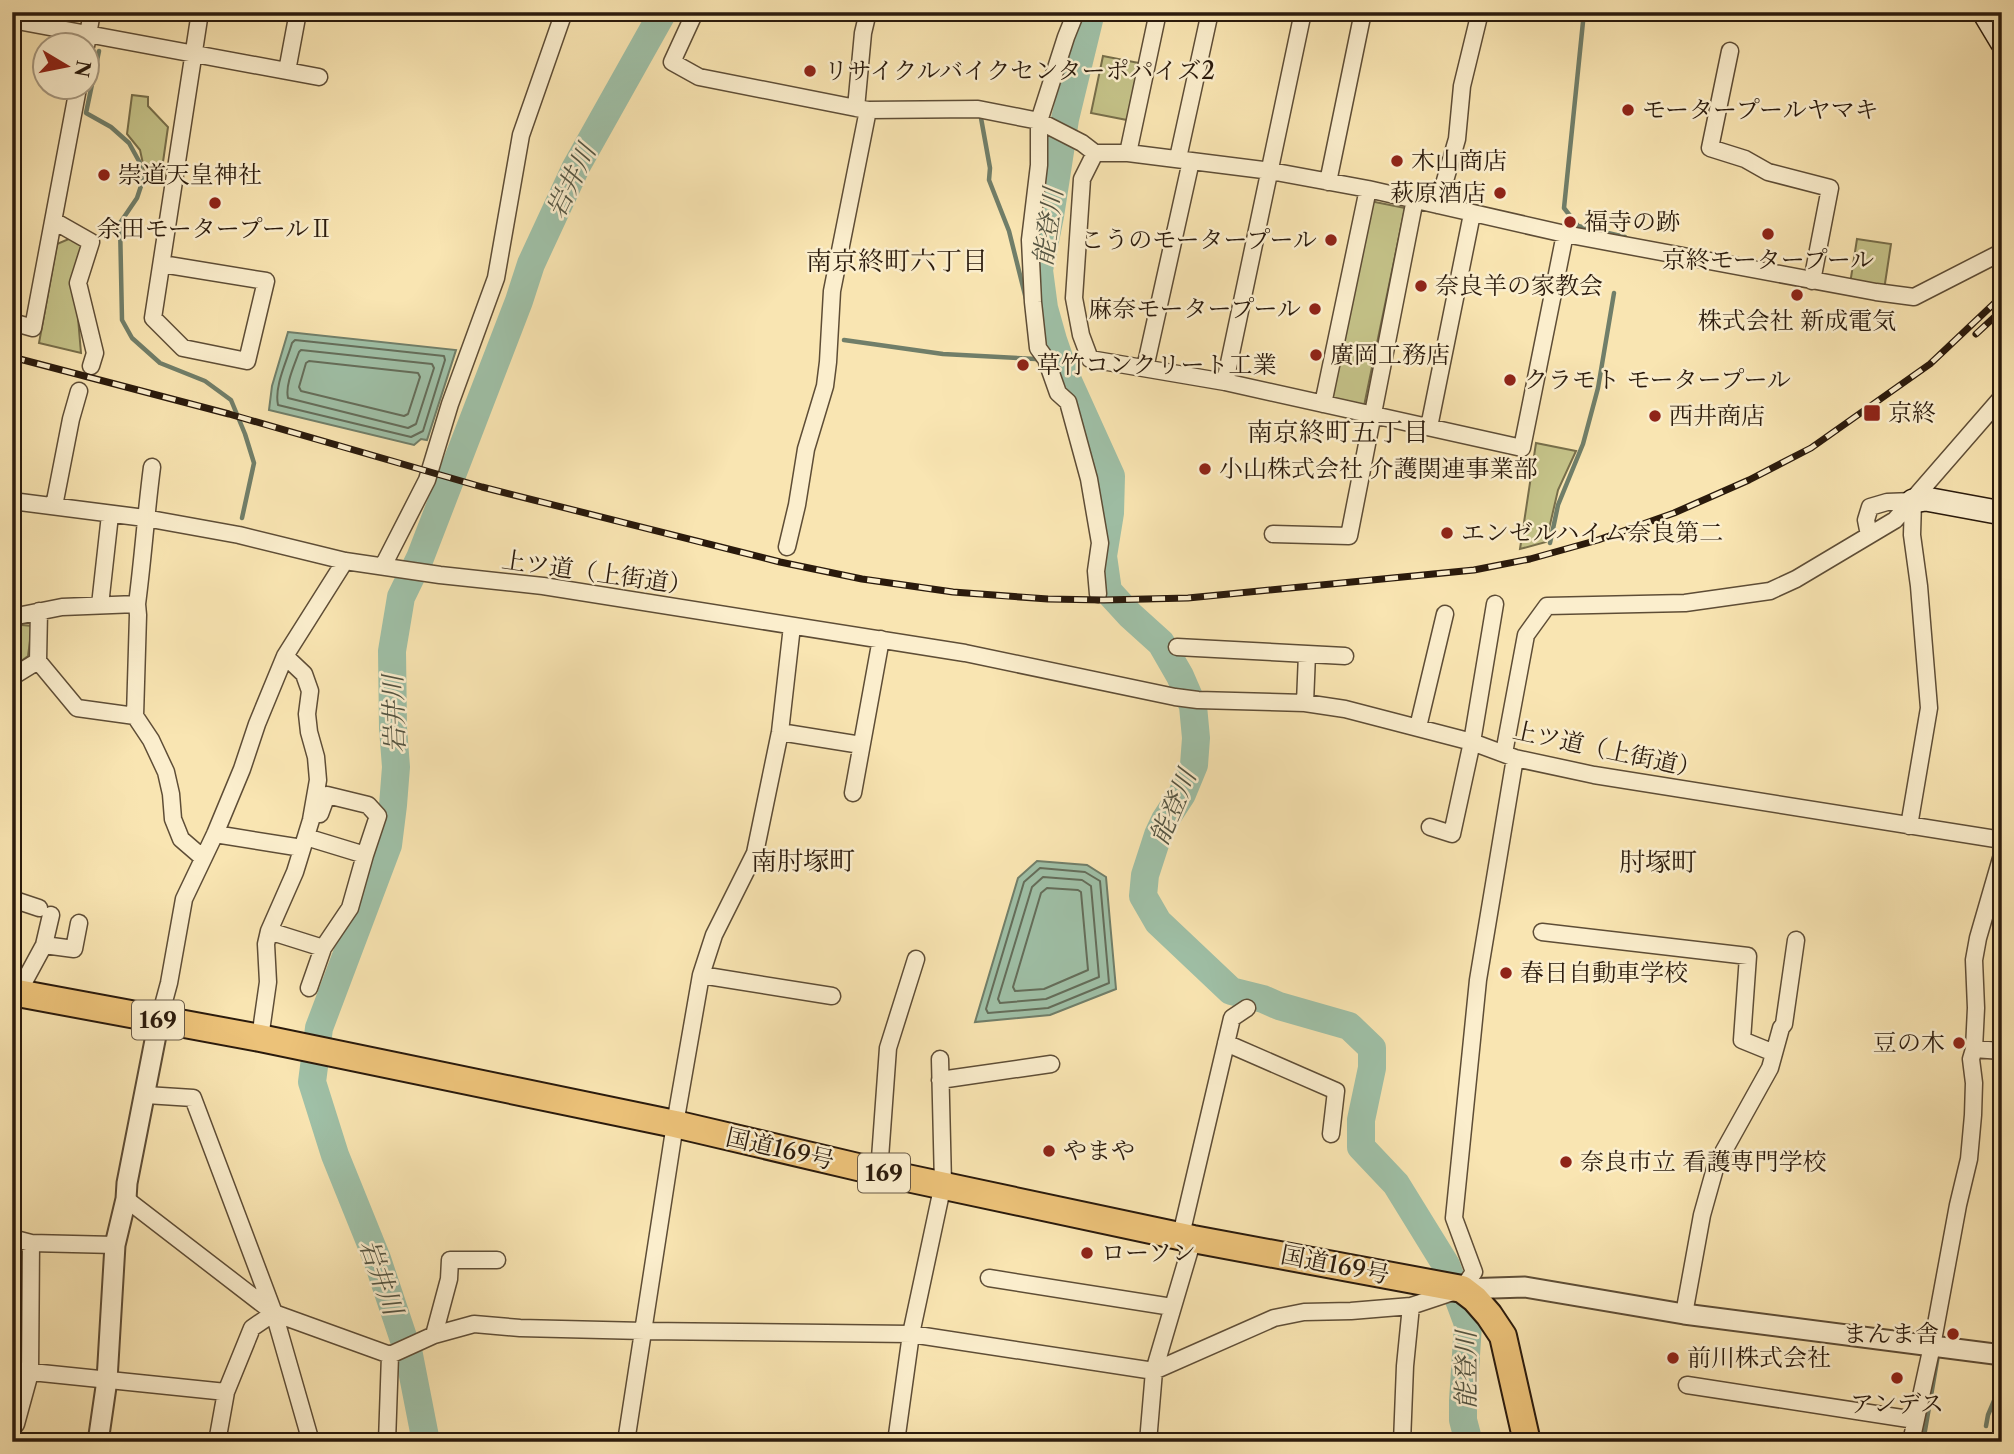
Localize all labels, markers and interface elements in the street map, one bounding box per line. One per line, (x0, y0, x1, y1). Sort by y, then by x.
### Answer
north arrow (32, 32, 102, 102)
place label: リサイクルバイクセンターポパイズ2 (824, 56, 1215, 85)
text: N (69, 59, 95, 79)
marker: リサイクルバイクセンターポパイズ2 (802, 63, 818, 79)
place label: モータープールヤマキ (1642, 95, 1879, 124)
marker: モータープールヤマキ (1620, 102, 1636, 118)
water label: 岩井川 (540, 136, 604, 223)
place label: 木山商店 (1411, 146, 1507, 175)
marker: 木山商店 (1389, 153, 1405, 169)
place label: 崇道天皇神社 (118, 160, 262, 189)
marker: 崇道天皇神社 (96, 167, 112, 183)
place label: 萩原酒店 (1390, 178, 1486, 207)
water label: 能登川 (1027, 183, 1070, 268)
marker: 萩原酒店 (1492, 185, 1508, 201)
marker: 余田モータープールⅡ (207, 195, 223, 211)
place label: 福寺の跡 (1584, 207, 1680, 236)
place label: 余田モータープールⅡ (97, 214, 333, 243)
marker: 福寺の跡 (1562, 214, 1578, 230)
place label: こうのモータープール (1080, 225, 1317, 254)
marker: 京終モータープール (1760, 226, 1776, 242)
marker: こうのモータープール (1323, 232, 1339, 248)
district label: 南京終町六丁目 (806, 245, 988, 277)
place label: 京終モータープール (1662, 245, 1874, 274)
place label: 奈良羊の家教会 (1435, 271, 1603, 300)
marker: 奈良羊の家教会 (1413, 278, 1429, 294)
marker: 株式会社 新成電気 (1789, 287, 1805, 303)
place label: 麻奈モータープール (1088, 294, 1301, 323)
marker: 麻奈モータープール (1307, 301, 1323, 317)
place label: 株式会社 新成電気 (1698, 306, 1896, 335)
place label: 廣岡工務店 (1330, 340, 1450, 369)
marker: 廣岡工務店 (1308, 347, 1324, 363)
place label: 草竹コンクリート工業 (1037, 350, 1277, 379)
marker: 草竹コンクリート工業 (1015, 357, 1031, 373)
place label: クラモト モータープール (1524, 365, 1791, 394)
marker: クラモト モータープール (1502, 372, 1518, 388)
place label: 京終 (1888, 398, 1936, 427)
place label: 西井商店 (1669, 401, 1765, 430)
marker: 京終 (1862, 403, 1882, 423)
marker: 西井商店 (1647, 408, 1663, 424)
district label: 南京終町五丁目 (1247, 416, 1429, 448)
place label: 小山株式会社 介護関連事業部 (1219, 454, 1537, 483)
marker: 小山株式会社 介護関連事業部 (1197, 461, 1213, 477)
place label: エンゼルハイム奈良第二 (1461, 518, 1723, 547)
marker: エンゼルハイム奈良第二 (1439, 525, 1455, 541)
street label: 上ツ道（上街道） (500, 545, 694, 600)
water label: 岩井川 (377, 671, 411, 754)
street label: 上ツ道（上街道） (1510, 715, 1704, 784)
water label: 能登川 (1143, 762, 1204, 849)
district label: 南肘塚町 (751, 845, 855, 877)
district label: 肘塚町 (1619, 846, 1697, 878)
place label: 春日自動車学校 (1520, 958, 1688, 987)
marker: 春日自動車学校 (1498, 965, 1514, 981)
road number: 169 (132, 1001, 184, 1040)
place label: 豆の木 (1873, 1028, 1945, 1057)
marker: 豆の木 (1951, 1035, 1967, 1051)
street label: 国道169号 (723, 1122, 837, 1175)
place label: やまや (1063, 1136, 1135, 1165)
marker: やまや (1041, 1143, 1057, 1159)
place label: 奈良市立 看護専門学校 (1580, 1147, 1826, 1176)
road number: 169 (858, 1154, 910, 1192)
marker: 奈良市立 看護専門学校 (1558, 1154, 1574, 1170)
water label: 岩井川 (353, 1235, 410, 1322)
place label: ローソン (1101, 1238, 1196, 1267)
street label: 国道169号 (1278, 1240, 1392, 1289)
marker: ローソン (1079, 1245, 1095, 1261)
place label: まんま舎 (1843, 1319, 1939, 1348)
marker: まんま舎 (1945, 1326, 1961, 1342)
water label: 能登川 (1450, 1328, 1482, 1409)
place label: 前川株式会社 (1687, 1343, 1831, 1372)
marker: 前川株式会社 (1665, 1350, 1681, 1366)
marker: アンデス (1889, 1370, 1905, 1386)
place label: アンデス (1850, 1389, 1944, 1418)

